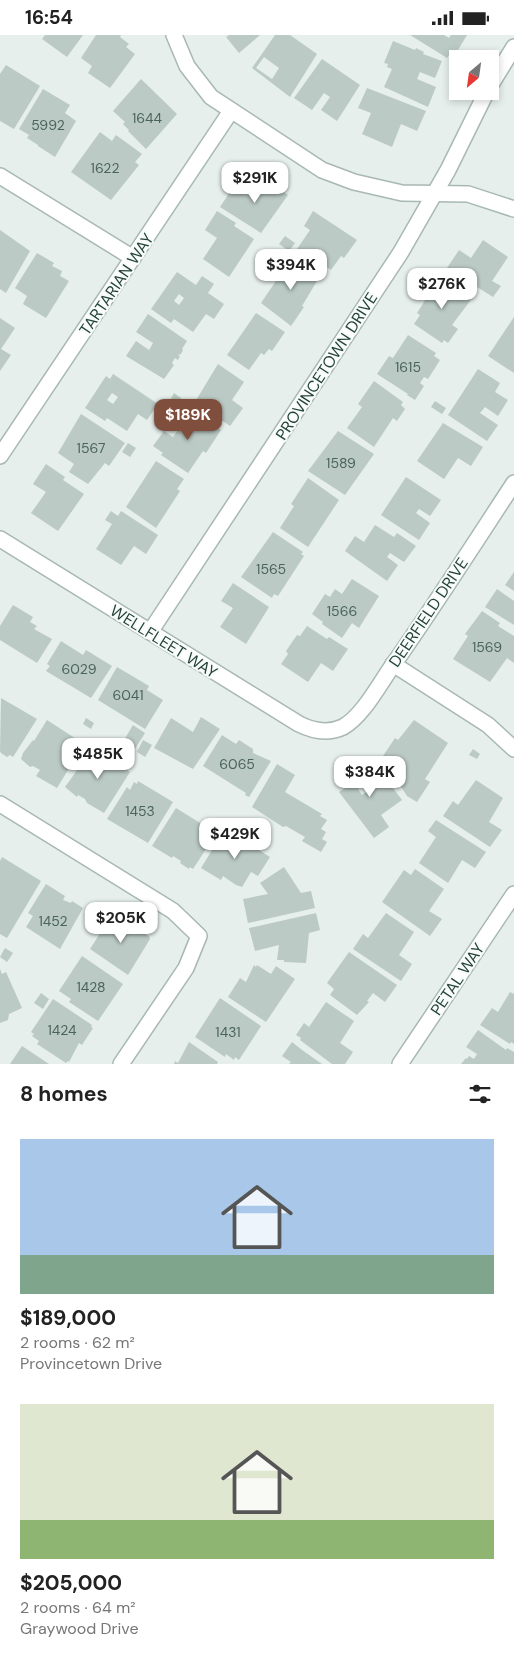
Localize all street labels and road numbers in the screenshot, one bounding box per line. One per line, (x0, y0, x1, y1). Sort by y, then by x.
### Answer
street label: TARTARIAN WAY (75, 229, 158, 339)
street label: PROVINCETOWN DRIVE (271, 288, 382, 444)
street label: DEERFIELD DRIVE (384, 553, 473, 671)
street label: WELLFLEET WAY (106, 600, 221, 683)
street label: PETAL WAY (426, 939, 489, 1019)

